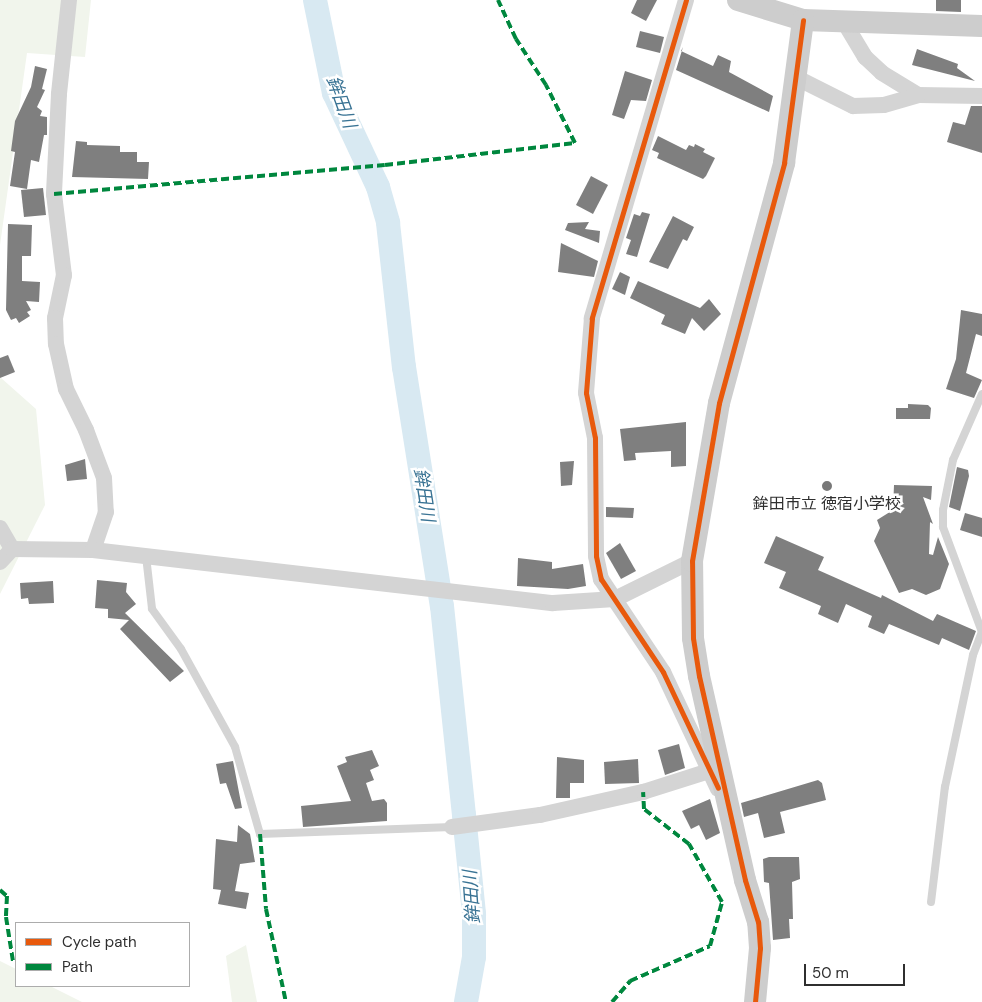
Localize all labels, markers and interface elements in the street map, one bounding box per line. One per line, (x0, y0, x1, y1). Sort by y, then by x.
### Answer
water label: 鉾田川 (322, 73, 360, 131)
water label: 鉾田川 (409, 467, 439, 523)
marker: 鉾田市立 徳宿小学校 (821, 480, 833, 492)
place label: 鉾田市立 徳宿小学校 (753, 494, 901, 514)
water label: 鉾田川 (459, 869, 485, 925)
legend (15, 922, 190, 987)
text: Cycle path (62, 932, 137, 952)
scale bar (807, 954, 908, 986)
text: Path (62, 957, 93, 977)
text: 50 m (812, 963, 849, 983)

